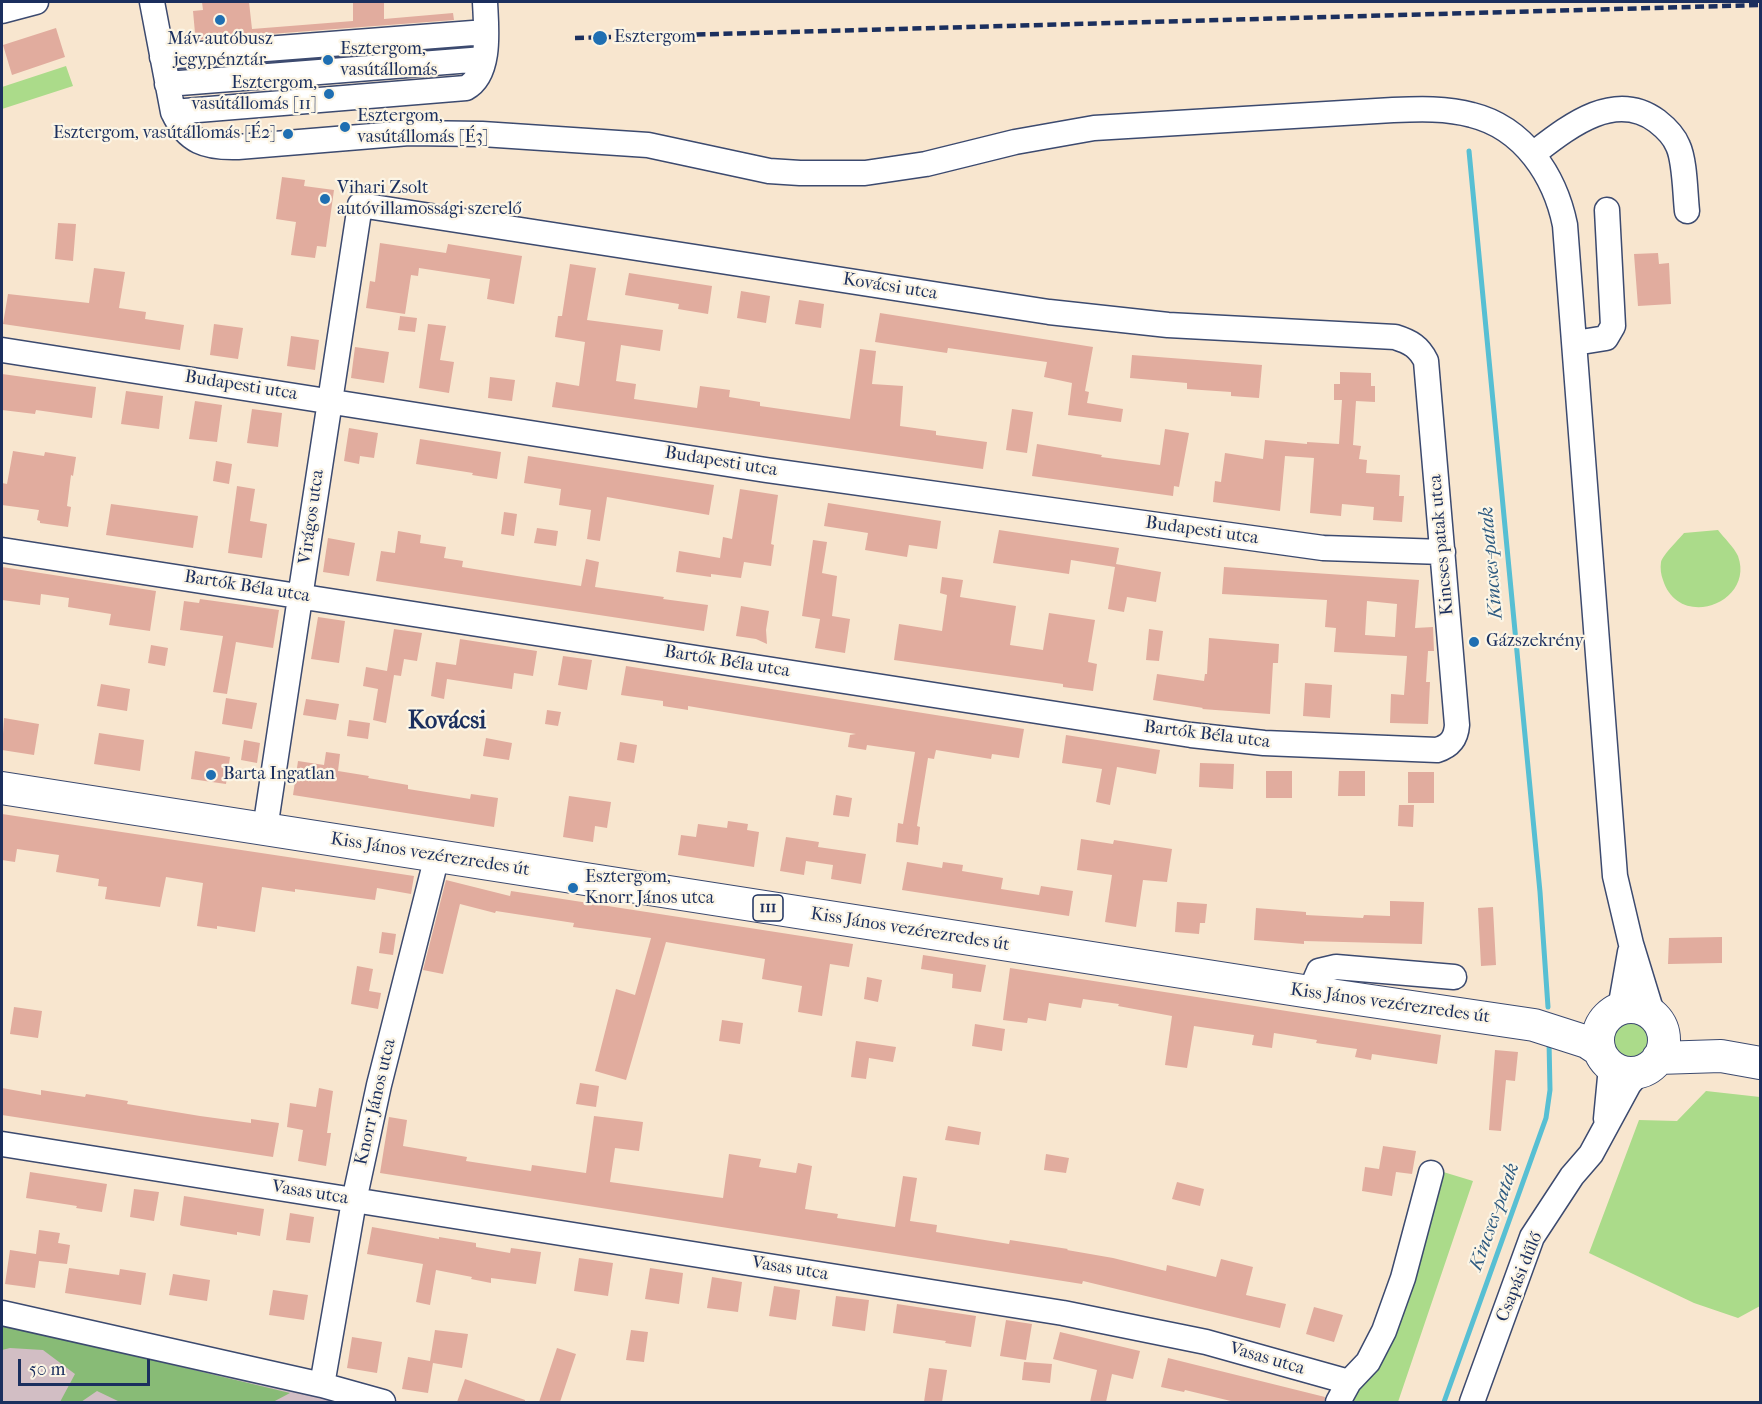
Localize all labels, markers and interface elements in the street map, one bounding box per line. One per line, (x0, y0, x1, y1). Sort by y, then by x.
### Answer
marker: Máv autóbusz jegypénztár (213, 13, 227, 27)
place label: Esztergom (614, 27, 696, 49)
place label: Máv autóbusz jegypénztár (167, 29, 273, 72)
marker: Esztergom (591, 29, 609, 47)
place label: Esztergom, vasútállomás (340, 39, 437, 82)
marker: Esztergom, vasútállomás (321, 53, 335, 67)
place label: Esztergom, vasútállomás [11] (191, 73, 317, 116)
marker: Esztergom, vasútállomás [11] (322, 87, 336, 101)
place label: Esztergom, vasútállomás [É3] (357, 106, 489, 148)
marker: Esztergom, vasútállomás [É3] (338, 120, 352, 134)
place label: Esztergom, vasútállomás [É2] (53, 123, 276, 145)
marker: Esztergom, vasútállomás [É2] (281, 127, 295, 141)
place label: Vihari Zsolt autóvillamossági szerelő (337, 178, 522, 220)
marker: Vihari Zsolt autóvillamossági szerelő (318, 192, 332, 206)
street label: Kovácsi utca (841, 269, 939, 305)
street label: Budapesti utca (183, 366, 299, 406)
street label: Budapesti utca (663, 442, 779, 482)
street label: Virágos utca (295, 468, 329, 566)
street label: Kincses patak utca (1425, 474, 1459, 616)
water label: Kincses-patak (1475, 506, 1509, 620)
street label: Budapesti utca (1144, 512, 1260, 550)
street label: Bartók Béla utca (183, 566, 311, 608)
place label: Gázszekrény (1486, 631, 1584, 653)
marker: Gázszekrény (1467, 635, 1481, 649)
street label: Bartók Béla utca (663, 641, 791, 683)
district label: Kovácsi (408, 708, 486, 736)
street label: Bartók Béla utca (1143, 717, 1271, 753)
place label: Barta Ingatlan (223, 764, 335, 786)
marker: Barta Ingatlan (204, 768, 218, 782)
street label: Kiss János vezérezredes út (329, 829, 531, 881)
place label: Esztergom, Knorr János utca (585, 867, 714, 910)
marker: Esztergom, Knorr János utca (566, 881, 580, 895)
road number: 111 (753, 895, 783, 921)
street label: Kiss János vezérezredes út (809, 904, 1011, 956)
street label: Kiss János vezérezredes út (1289, 979, 1491, 1029)
street label: Knorr János utca (351, 1037, 401, 1167)
water label: Kincses-patak (1464, 1160, 1526, 1274)
street label: Vasas utca (270, 1176, 350, 1210)
street label: Csapási dűlő (1492, 1229, 1548, 1325)
street label: Vasas utca (750, 1252, 830, 1286)
street label: Vasas utca (1227, 1338, 1307, 1380)
scale bar (21, 1347, 153, 1385)
text: 50 m (29, 1359, 65, 1380)

